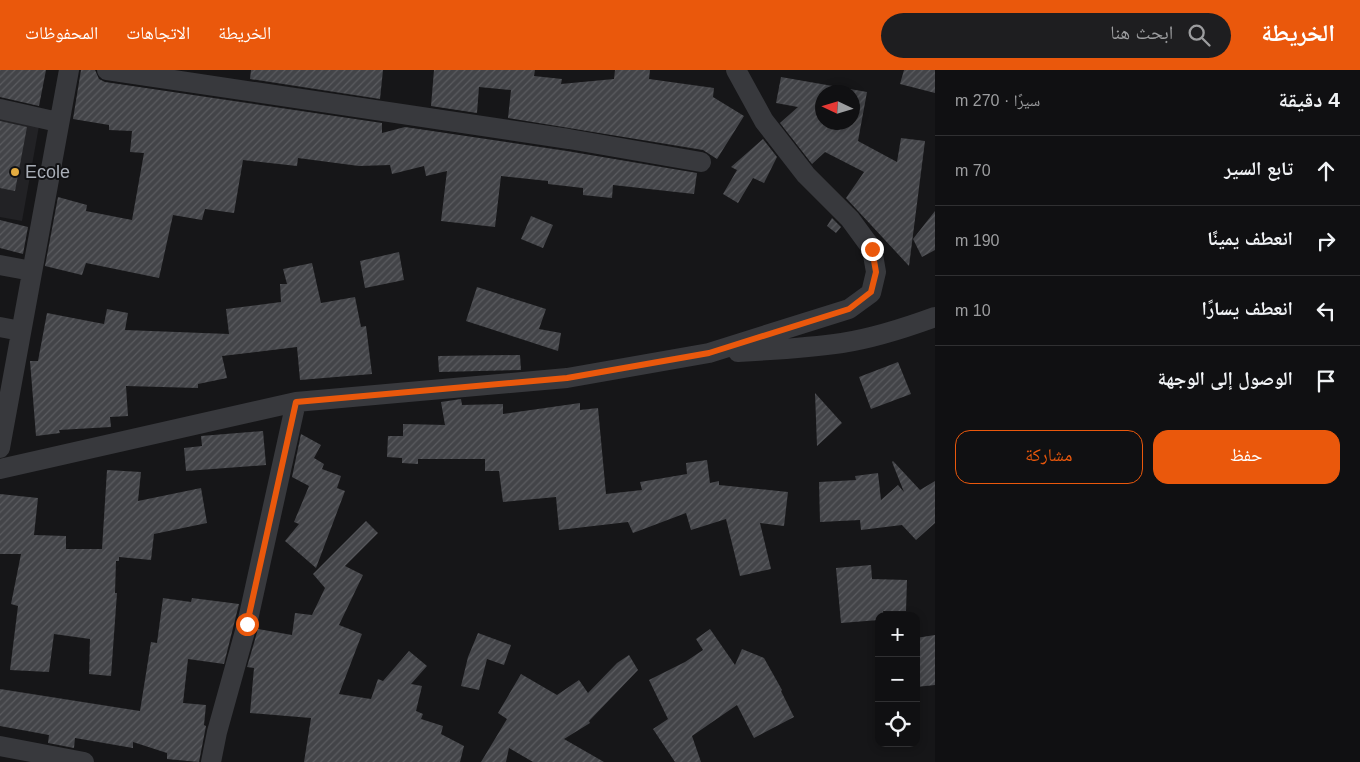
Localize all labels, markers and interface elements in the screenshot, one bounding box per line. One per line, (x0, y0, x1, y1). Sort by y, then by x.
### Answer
search box (881, 13, 1231, 58)
text: الخريطة (1261, 19, 1335, 46)
icon: search (1185, 21, 1213, 49)
text: ابحث هنا (1110, 22, 1173, 43)
text: المحفوظات (25, 23, 98, 43)
text: الاتجاهات (126, 23, 190, 43)
text: الخريطة (218, 23, 271, 43)
north arrow (815, 85, 860, 130)
text: 4 دقيقة (1278, 88, 1340, 111)
text: سيرًا · 270 m (955, 92, 1040, 109)
icon: ahead (1312, 157, 1340, 185)
text: تابع السير (1224, 158, 1293, 179)
place label: Ecole (25, 162, 70, 182)
text: 70 m (955, 162, 991, 179)
marker: Ecole (9, 166, 21, 178)
icon: right (1312, 227, 1340, 255)
text: انعطف يمينًا (1207, 228, 1293, 249)
text: 190 m (955, 232, 999, 249)
route end (861, 238, 884, 261)
icon: left (1312, 297, 1340, 325)
text: انعطف يسارًا (1202, 298, 1293, 319)
text: 10 m (955, 302, 991, 319)
icon: arrive (1312, 367, 1340, 395)
text: الوصول إلى الوجهة (1157, 368, 1293, 389)
button: مشاركة (955, 430, 1143, 484)
button: حفظ (1153, 430, 1340, 484)
map controls (875, 612, 920, 747)
button: + (875, 612, 920, 657)
route start (236, 613, 259, 636)
button: − (875, 657, 920, 702)
button: locate (875, 702, 920, 747)

